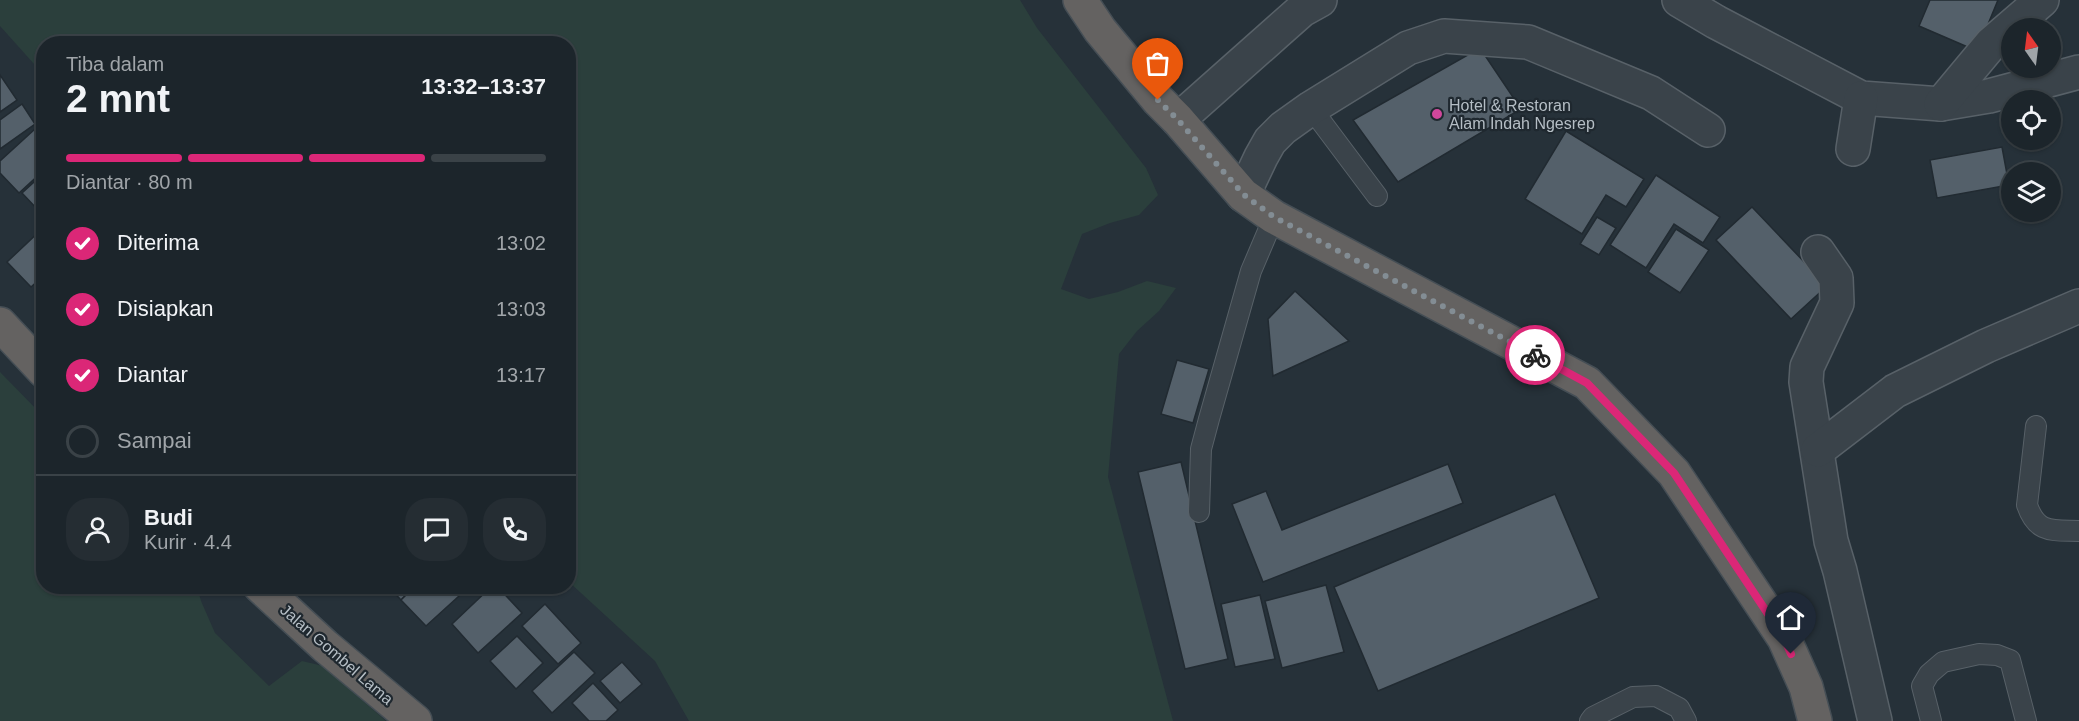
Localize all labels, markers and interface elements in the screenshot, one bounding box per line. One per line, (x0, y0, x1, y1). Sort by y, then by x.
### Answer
north arrow (2001, 18, 2061, 78)
map controls (2001, 18, 2061, 222)
pin (1132, 38, 1183, 100)
icon: bag (1141, 47, 1174, 80)
text: Tiba dalam (66, 53, 164, 75)
text: 13:32–13:37 (421, 74, 546, 99)
text: 2 mnt (66, 77, 170, 120)
button: locate (2001, 90, 2061, 150)
place label: Hotel & Restoran Alam Indah Ngesrep (1449, 97, 1595, 132)
marker: Hotel & Restoran Alam Indah Ngesrep (1430, 107, 1444, 121)
button: layers (2001, 162, 2061, 222)
text: Diantar · 80 m (66, 171, 193, 193)
icon: check (66, 227, 99, 260)
text: Diterima (117, 230, 199, 255)
text: 13:02 (496, 232, 546, 254)
icon: check (66, 293, 99, 326)
text: Disiapkan (117, 296, 214, 321)
text: 13:03 (496, 298, 546, 320)
courier (1505, 325, 1565, 385)
icon: bike (1519, 339, 1552, 372)
icon: check (66, 359, 99, 392)
text: Diantar (117, 362, 188, 387)
text: 13:17 (496, 364, 546, 386)
text: Sampai (117, 428, 192, 453)
button: person (66, 498, 129, 561)
button: chat (405, 498, 468, 561)
button: phone (483, 498, 546, 561)
text: Budi (144, 505, 193, 530)
text: Kurir · 4.4 (144, 531, 232, 553)
pin (1765, 592, 1816, 654)
street label: Jalan Gombel Lama (277, 601, 396, 708)
icon: home (1774, 601, 1807, 634)

